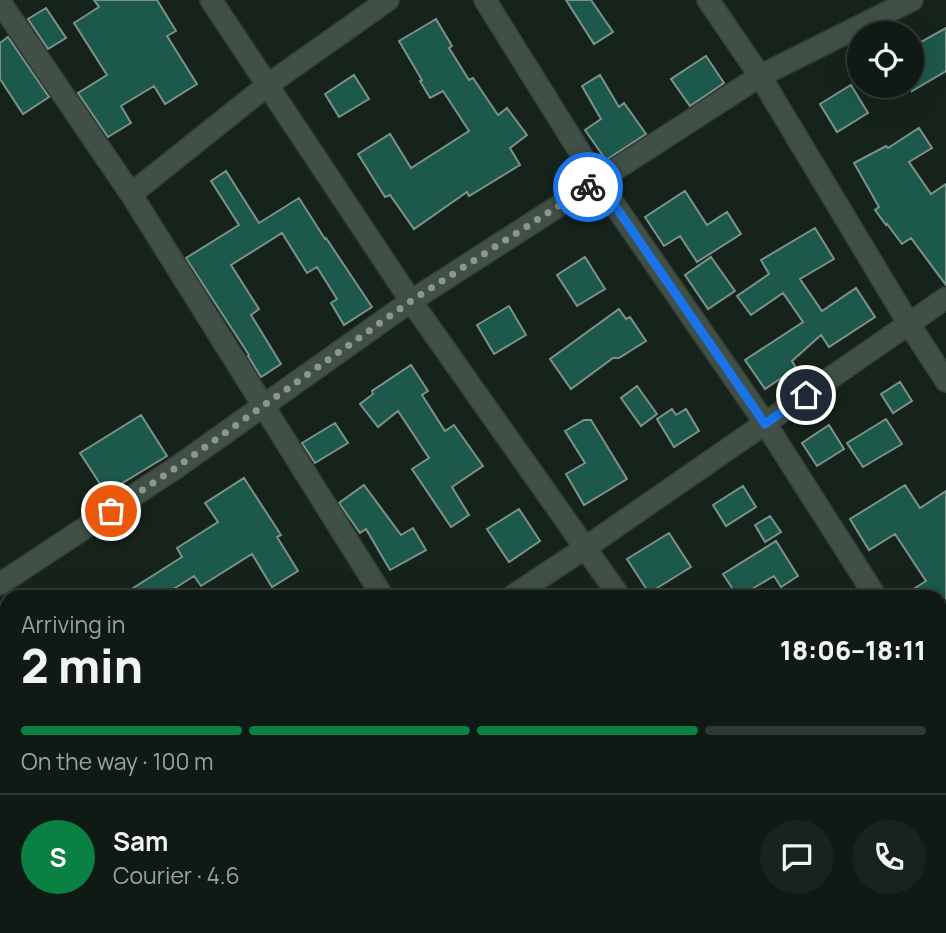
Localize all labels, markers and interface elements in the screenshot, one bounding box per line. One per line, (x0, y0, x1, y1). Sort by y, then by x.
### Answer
map controls (847, 21, 924, 98)
button: locate (847, 21, 924, 98)
courier (553, 152, 623, 222)
icon: bike (569, 168, 607, 206)
pin (776, 365, 836, 425)
icon: home (787, 376, 825, 414)
pin (81, 481, 141, 541)
icon: bag (92, 492, 130, 530)
text: Arriving in (21, 608, 126, 640)
text: 18:06–18:11 (780, 632, 926, 668)
text: 2 min (21, 634, 143, 697)
text: On the way · 100 m (21, 745, 214, 777)
button: chat (760, 820, 834, 894)
button: phone (852, 820, 926, 894)
text: Sam (113, 823, 168, 859)
text: S (49, 839, 67, 875)
text: Courier · 4.6 (113, 859, 240, 891)

